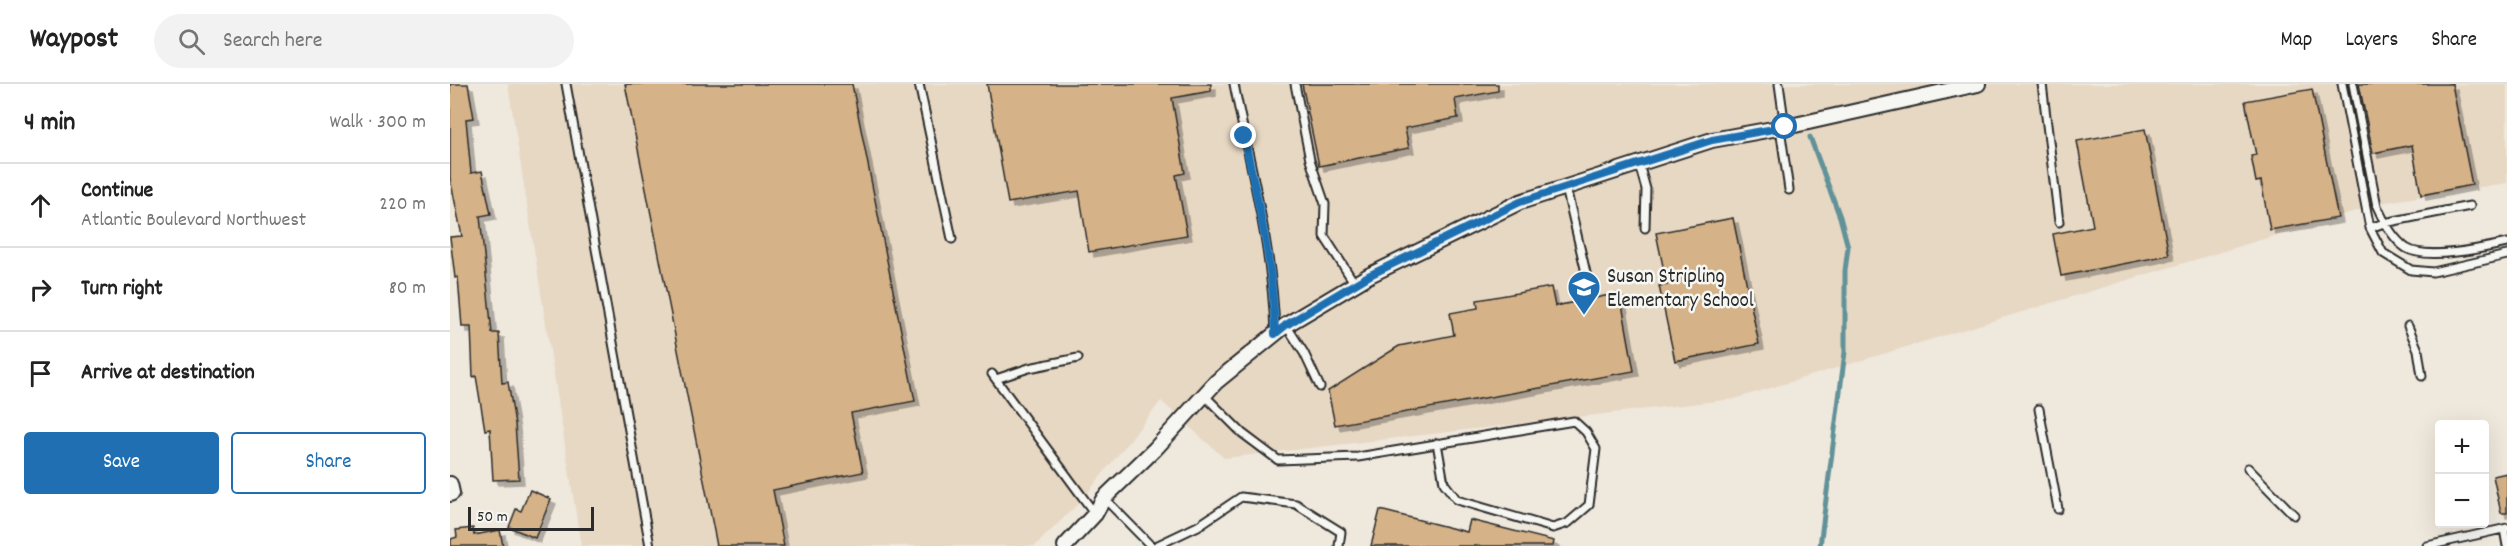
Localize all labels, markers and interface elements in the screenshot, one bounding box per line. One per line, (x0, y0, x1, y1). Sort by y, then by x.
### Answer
search box (154, 14, 574, 68)
text: Waypost (30, 21, 118, 61)
icon: search (175, 25, 208, 58)
text: Search here (223, 26, 322, 57)
text: Map (2281, 26, 2312, 56)
text: Layers (2345, 26, 2398, 56)
text: Share (2431, 26, 2477, 56)
text: 4 min (24, 105, 75, 142)
text: Walk · 300 m (329, 109, 426, 137)
route start (1771, 113, 1797, 139)
route end (1230, 122, 1256, 148)
text: Continue (81, 176, 153, 207)
icon: ahead (24, 189, 57, 222)
text: 220 m (379, 191, 426, 219)
text: Atlantic Boulevard Northwest (81, 207, 306, 235)
place label: Susan Stripling Elementary School (1607, 263, 1754, 317)
school or university icon: Susan Stripling Elementary School (1566, 269, 1602, 316)
icon: right (24, 273, 57, 306)
text: Turn right (81, 274, 163, 305)
text: 80 m (389, 275, 426, 303)
icon: arrive (24, 357, 57, 390)
text: Arrive at destination (81, 358, 255, 389)
map controls (2435, 420, 2489, 528)
button: + (2435, 420, 2489, 474)
button: Save (24, 432, 219, 494)
button: Share (231, 432, 426, 494)
button: − (2435, 474, 2489, 528)
scale bar (468, 504, 594, 532)
text: 50 m (477, 506, 508, 529)

